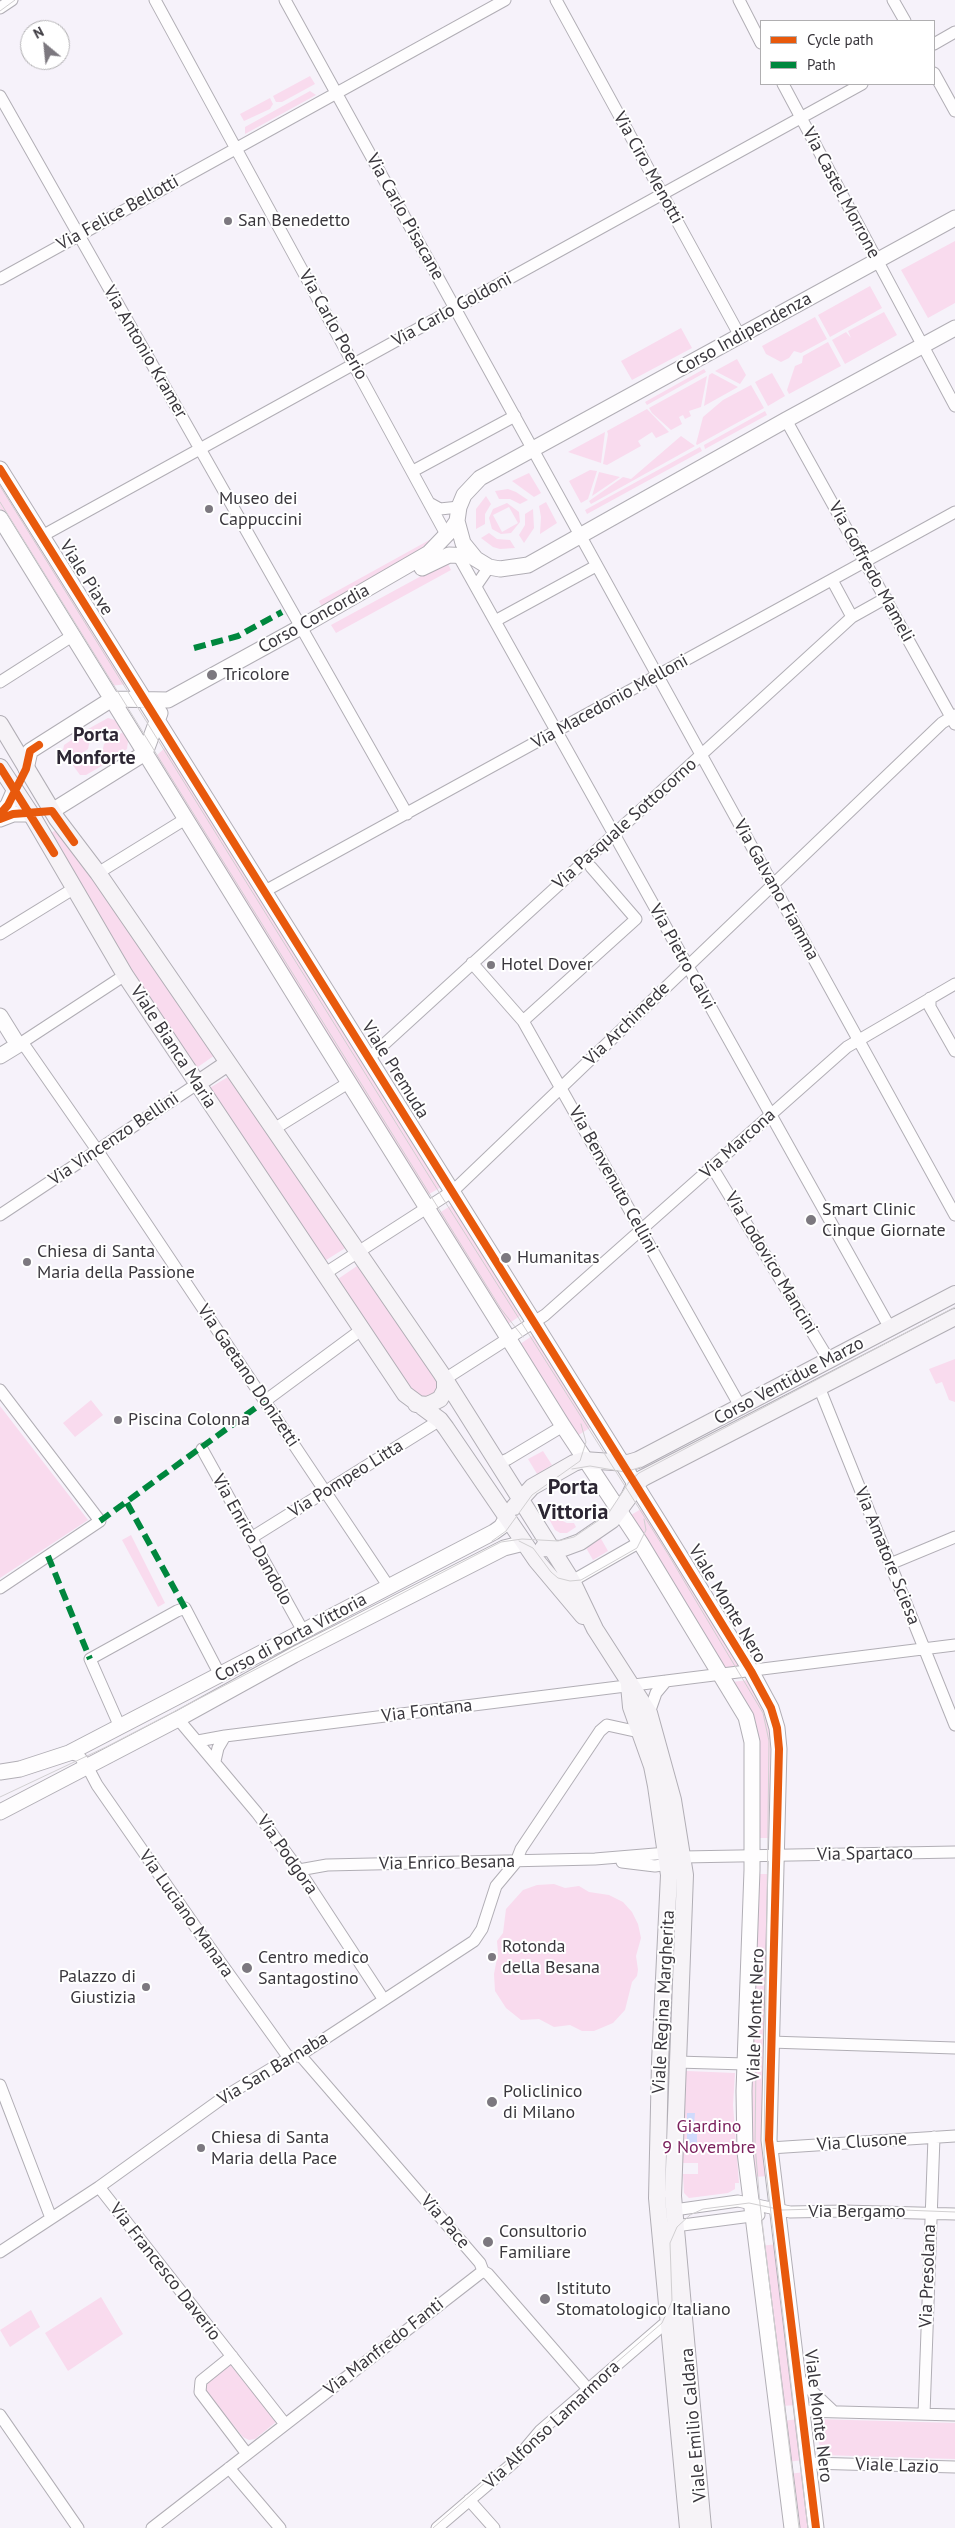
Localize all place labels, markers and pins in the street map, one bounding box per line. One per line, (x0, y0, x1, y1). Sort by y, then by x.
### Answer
place label: San Benedetto (238, 210, 350, 232)
marker: San Benedetto (222, 215, 234, 227)
place label: Museo dei Cappuccini (219, 488, 302, 530)
marker: Museo dei Cappuccini (203, 503, 215, 515)
place label: Tricolore (223, 664, 290, 686)
marker: Tricolore (205, 668, 219, 682)
place label: Hotel Dover (501, 954, 593, 976)
marker: Hotel Dover (485, 959, 497, 971)
place label: Smart Clinic Cinque Giornate (822, 1199, 946, 1242)
marker: Smart Clinic Cinque Giornate (804, 1213, 818, 1227)
place label: Chiesa di Santa Maria della Passione (37, 1241, 195, 1284)
place label: Humanitas (517, 1247, 600, 1269)
marker: Humanitas (499, 1251, 513, 1265)
marker: Chiesa di Santa Maria della Passione (21, 1256, 33, 1268)
place label: Piscina Colonna (128, 1409, 250, 1431)
marker: Piscina Colonna (112, 1414, 124, 1426)
place label: Rotonda della Besana (502, 1936, 600, 1978)
place label: Centro medico Santagostino (258, 1947, 369, 1990)
marker: Rotonda della Besana (486, 1951, 498, 1963)
marker: Centro medico Santagostino (240, 1961, 254, 1975)
place label: Palazzo di Giustizia (59, 1966, 136, 2008)
marker: Palazzo di Giustizia (140, 1981, 152, 1993)
place label: Policlinico di Milano (503, 2081, 582, 2124)
marker: Policlinico di Milano (485, 2095, 499, 2109)
place label: Chiesa di Santa Maria della Pace (211, 2127, 337, 2170)
marker: Chiesa di Santa Maria della Pace (195, 2142, 207, 2154)
place label: Consultorio Familiare (499, 2221, 587, 2264)
marker: Consultorio Familiare (481, 2235, 495, 2249)
place label: Istituto Stomatologico Italiano (556, 2278, 731, 2320)
marker: Istituto Stomatologico Italiano (538, 2292, 552, 2306)

